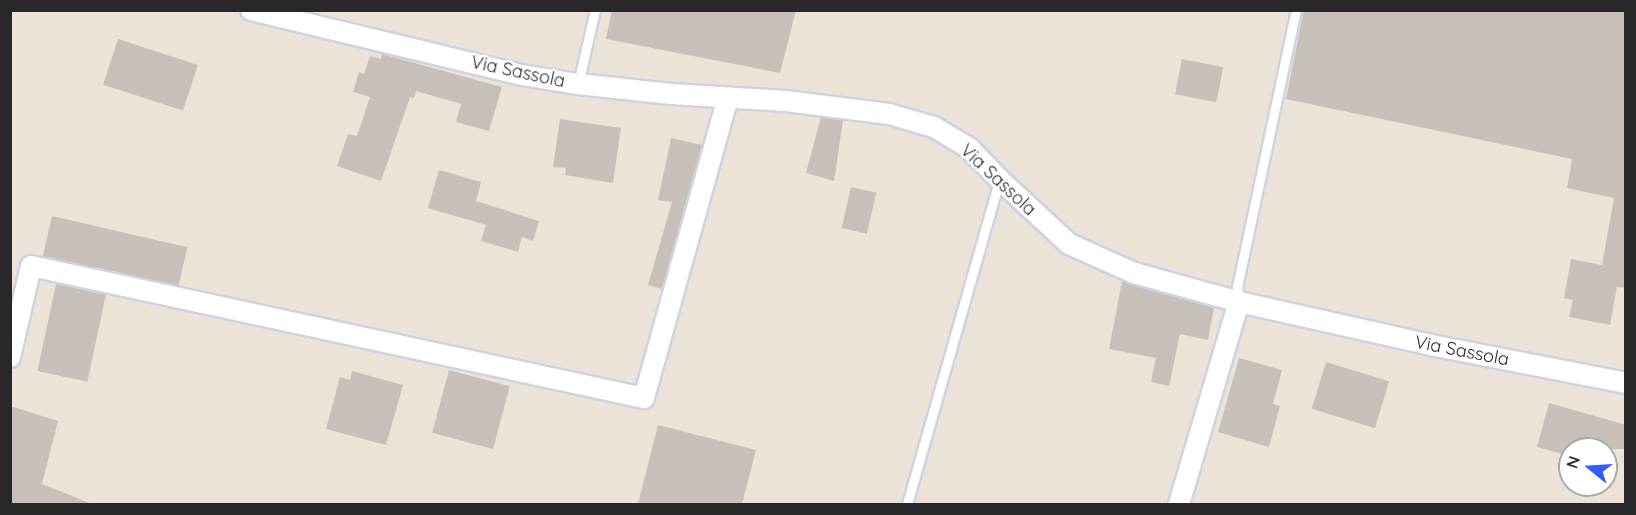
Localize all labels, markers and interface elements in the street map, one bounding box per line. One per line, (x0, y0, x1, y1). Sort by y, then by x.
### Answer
street label: Via Sassola (469, 52, 567, 92)
street label: Via Sassola (956, 140, 1040, 220)
street label: Via Sassola (1413, 331, 1511, 371)
north arrow (1558, 437, 1618, 497)
text: N (1561, 453, 1584, 471)

